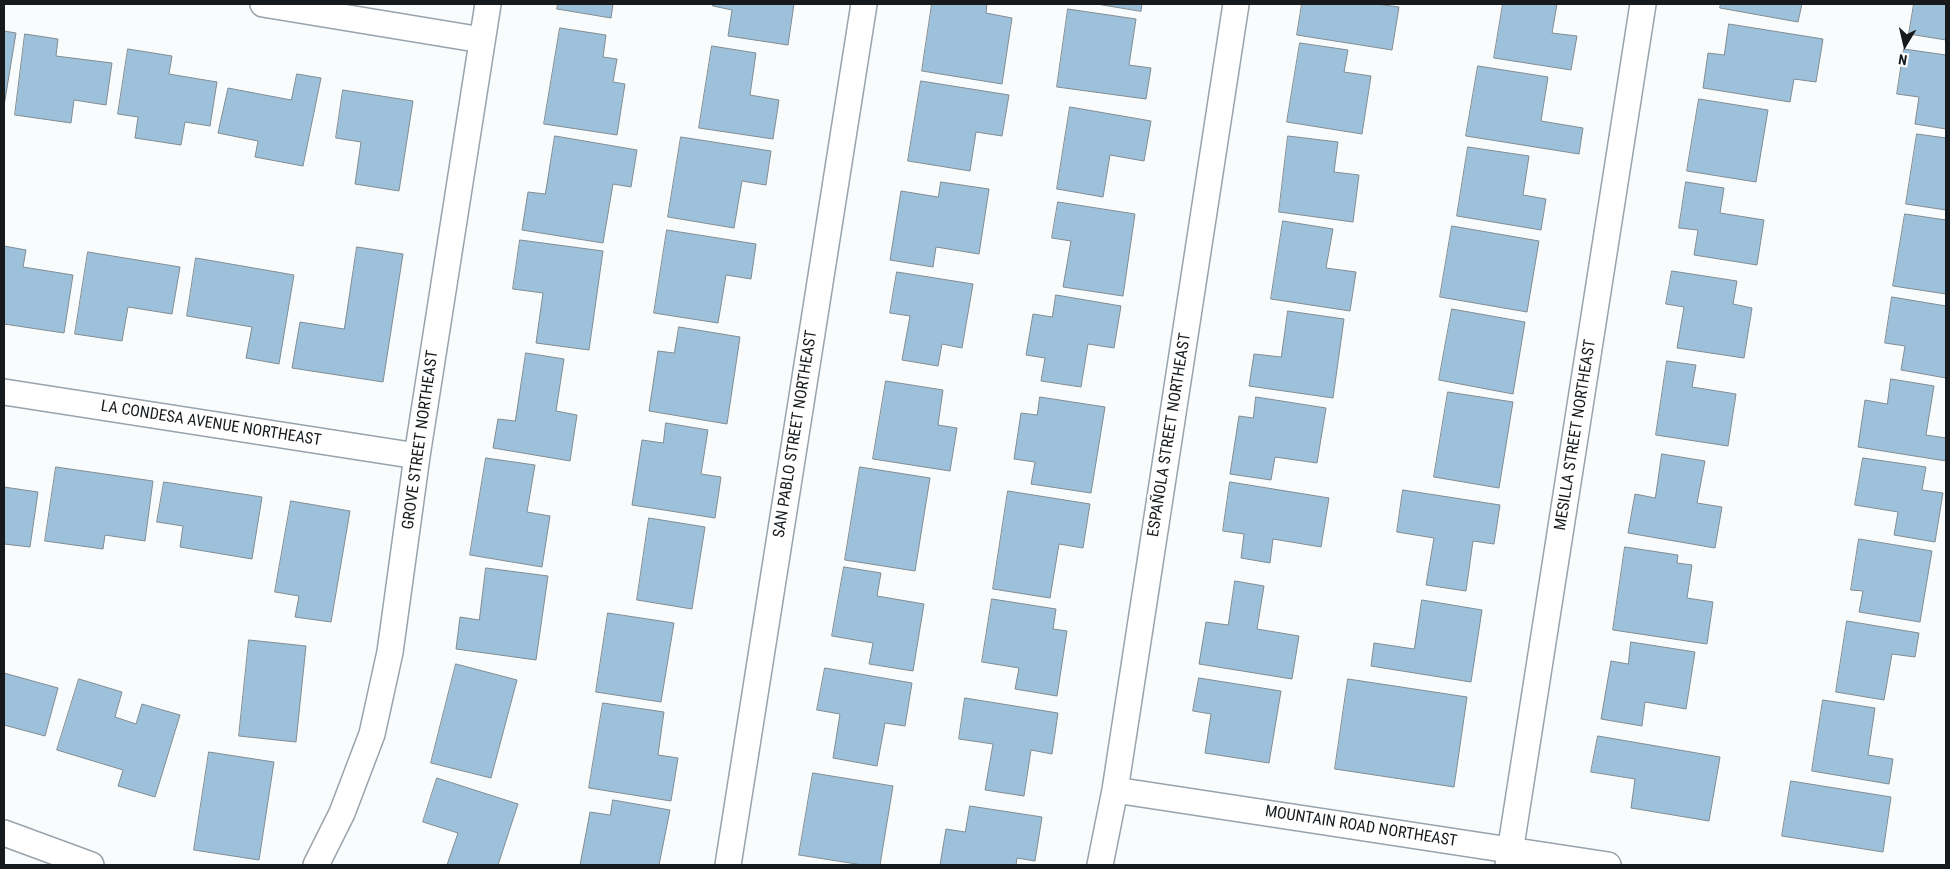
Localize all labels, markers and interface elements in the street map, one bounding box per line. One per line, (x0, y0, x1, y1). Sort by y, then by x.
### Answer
north arrow (1880, 20, 1930, 70)
text: N (1897, 51, 1908, 68)
street label: SAN PABLO STREET NORTHEAST (770, 329, 822, 539)
street label: ESPAÑOLA STREET NORTHEAST (1144, 332, 1196, 538)
street label: MESILLA STREET NORTHEAST (1551, 338, 1601, 532)
street label: GROVE STREET NORTHEAST (399, 349, 443, 531)
street label: LA CONDESA AVENUE NORTHEAST (99, 397, 323, 451)
street label: MOUNTAIN ROAD NORTHEAST (1264, 802, 1458, 852)

